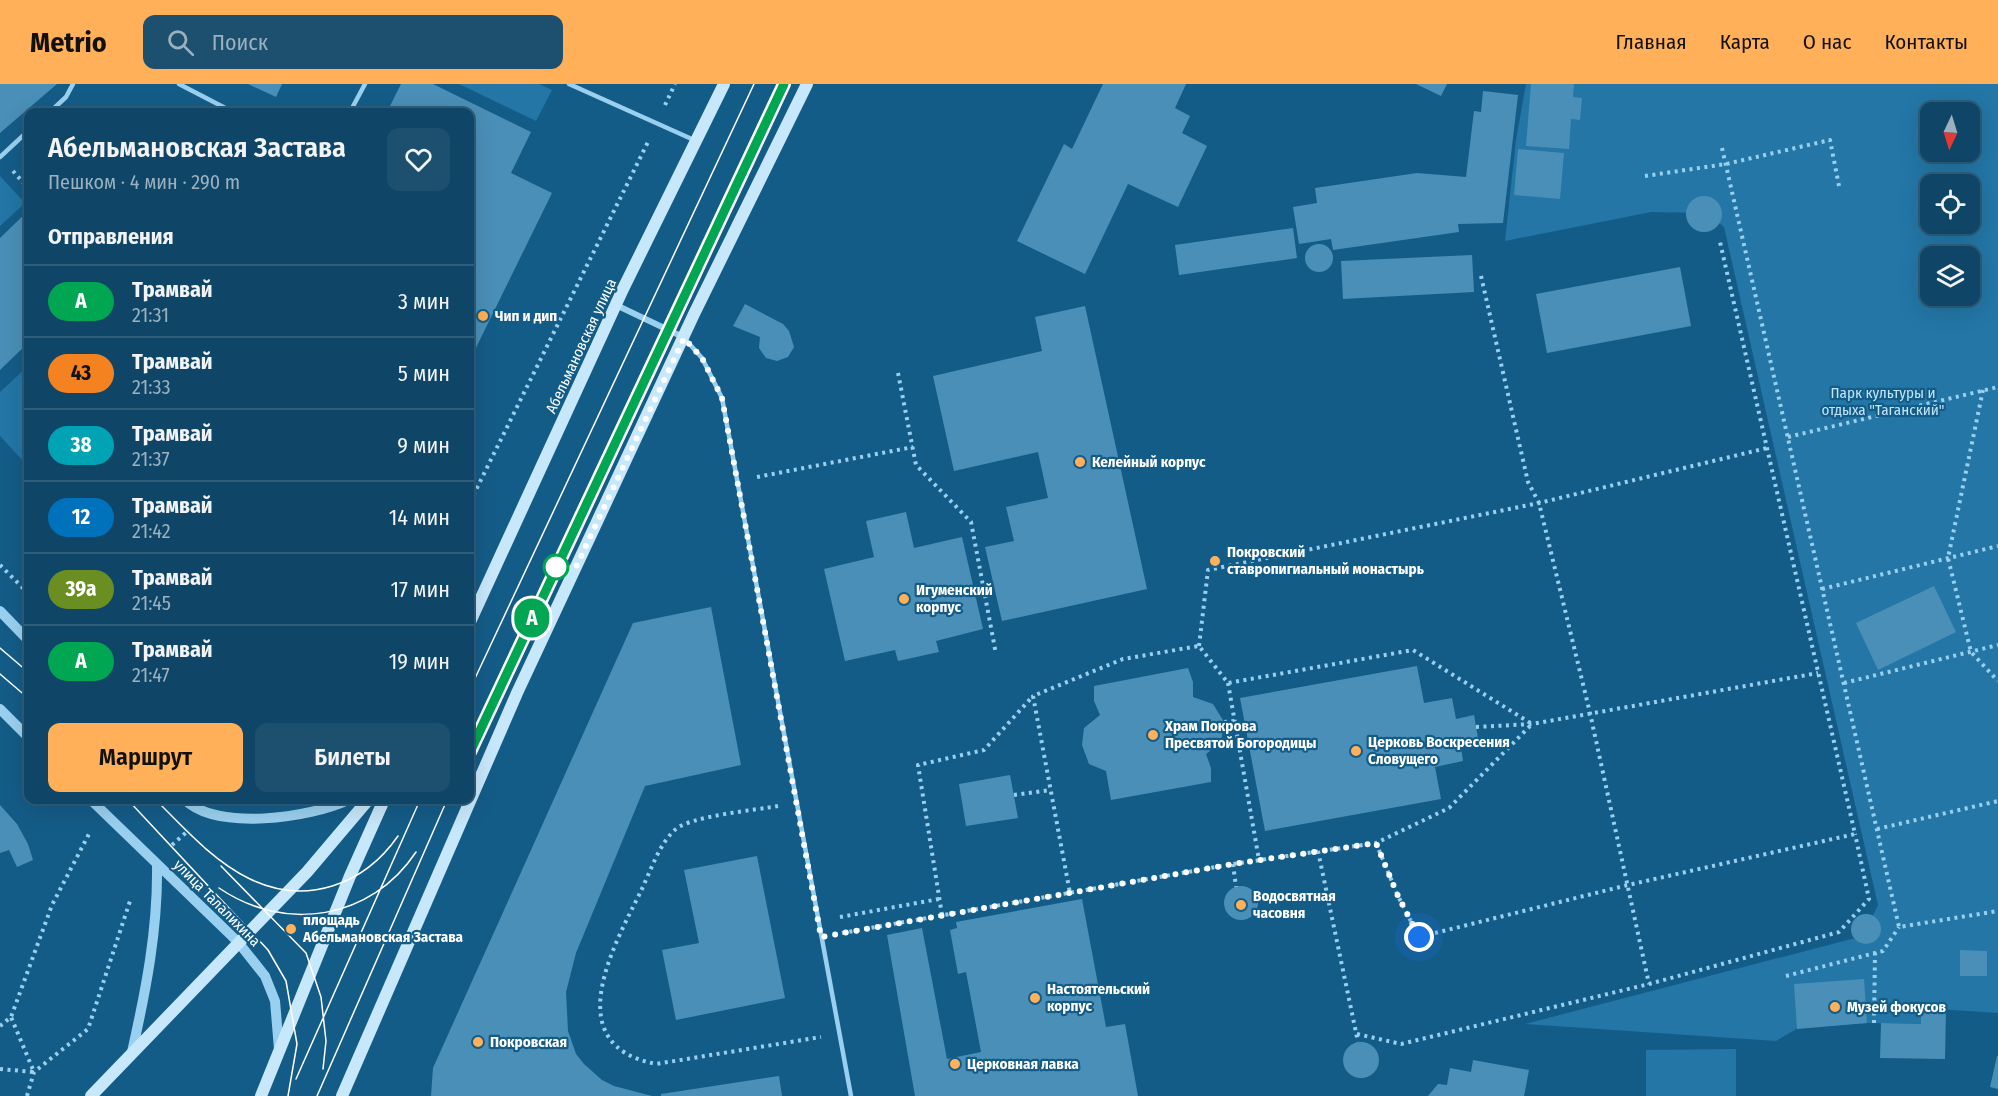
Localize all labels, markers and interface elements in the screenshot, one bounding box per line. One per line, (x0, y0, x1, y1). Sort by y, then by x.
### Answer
search box (143, 15, 563, 69)
text: Metrio (30, 26, 107, 59)
icon: search (164, 26, 197, 59)
text: Поиск (212, 29, 268, 56)
text: Главная (1616, 29, 1687, 55)
text: Карта (1720, 29, 1770, 55)
text: О нас (1803, 29, 1851, 55)
text: Контакты (1884, 29, 1968, 55)
north arrow (1920, 102, 1980, 162)
map controls (1920, 102, 1980, 306)
button: heart (387, 128, 450, 191)
text: Абельмановская Застава (48, 131, 346, 164)
text: Пешком · 4 мин · 290 m (48, 170, 240, 194)
button: locate (1920, 174, 1980, 234)
text: Отправления (48, 223, 174, 250)
button: layers (1920, 246, 1980, 306)
text: Трамвай (132, 276, 213, 303)
street label: Абельмановская улица (542, 276, 620, 416)
text: А (75, 288, 87, 314)
text: 3 мин (398, 288, 450, 315)
text: 21:31 (132, 303, 169, 327)
place label: Чип и дип (495, 307, 557, 325)
marker: Чип и дип (476, 309, 490, 323)
text: Трамвай (132, 348, 213, 375)
text: 43 (71, 360, 91, 386)
text: 5 мин (398, 360, 450, 387)
text: 21:33 (132, 375, 171, 399)
park label: Парк культуры и отдыха "Таганский" (1822, 384, 1944, 419)
text: Трамвай (132, 420, 213, 447)
text: 38 (70, 432, 92, 458)
text: 9 мин (397, 432, 450, 459)
text: 21:37 (132, 447, 170, 471)
place label: Келейный корпус (1092, 453, 1206, 471)
marker: Келейный корпус (1073, 455, 1087, 469)
text: Трамвай (132, 492, 213, 519)
text: 12 (72, 504, 90, 530)
text: 14 мин (389, 504, 450, 531)
text: 21:42 (132, 519, 171, 543)
place label: Покровский ставропигиальный монастырь (1227, 543, 1424, 578)
unlabelled marker (543, 554, 569, 580)
marker: Покровский ставропигиальный монастырь (1208, 554, 1222, 568)
text: Трамвай (132, 564, 213, 591)
text: 39а (66, 576, 96, 602)
text: 17 мин (390, 576, 450, 603)
place label: Игуменский корпус (916, 581, 993, 616)
text: 21:45 (132, 591, 171, 615)
marker: Игуменский корпус (897, 592, 911, 606)
line badge: А (512, 598, 552, 638)
text: А (526, 605, 538, 631)
text: Трамвай (132, 636, 213, 663)
text: А (75, 648, 87, 674)
text: 19 мин (389, 648, 450, 675)
text: 21:47 (132, 663, 170, 687)
place label: Храм Покрова Пресвятой Богородицы (1164, 717, 1317, 752)
button: Маршрут (48, 723, 243, 792)
button: Билеты (255, 723, 450, 792)
marker: Храм Покрова Пресвятой Богородицы (1146, 728, 1160, 742)
place label: Церковь Воскресения Словущего (1368, 733, 1510, 768)
marker: Церковь Воскресения Словущего (1349, 744, 1363, 758)
street label: улица Талалихина (170, 856, 264, 950)
place label: Водосвятная часовня (1253, 887, 1336, 922)
marker: Водосвятная часовня (1234, 898, 1248, 912)
place label: площадь Абельмановская Застава (302, 911, 464, 946)
marker: площадь Абельмановская Застава (284, 922, 298, 936)
your location (1404, 922, 1434, 952)
place label: Настоятельский корпус (1047, 980, 1150, 1015)
marker: Настоятельский корпус (1028, 991, 1042, 1005)
place label: Музей фокусов (1847, 998, 1947, 1016)
marker: Музей фокусов (1828, 1000, 1842, 1014)
place label: Покровская (490, 1033, 567, 1051)
marker: Покровская (471, 1035, 485, 1049)
place label: Церковная лавка (967, 1055, 1079, 1073)
marker: Церковная лавка (948, 1057, 962, 1071)

